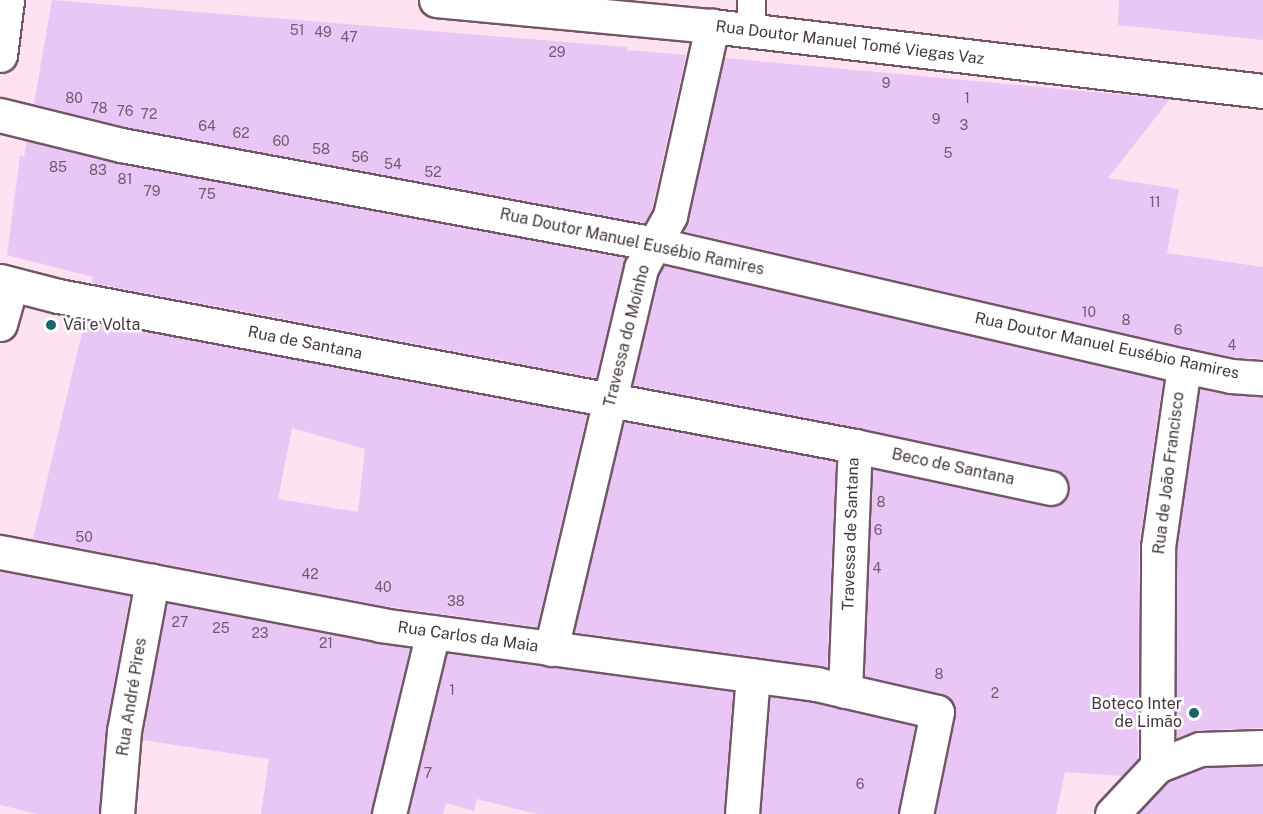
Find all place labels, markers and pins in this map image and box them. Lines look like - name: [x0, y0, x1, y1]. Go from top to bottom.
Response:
- place label: Vai e Volta: [63, 315, 141, 335]
- marker: Vai e Volta: [44, 318, 58, 332]
- place label: Boteco Inter de Limão: [1091, 694, 1182, 732]
- marker: Boteco Inter de Limão: [1187, 706, 1201, 720]

